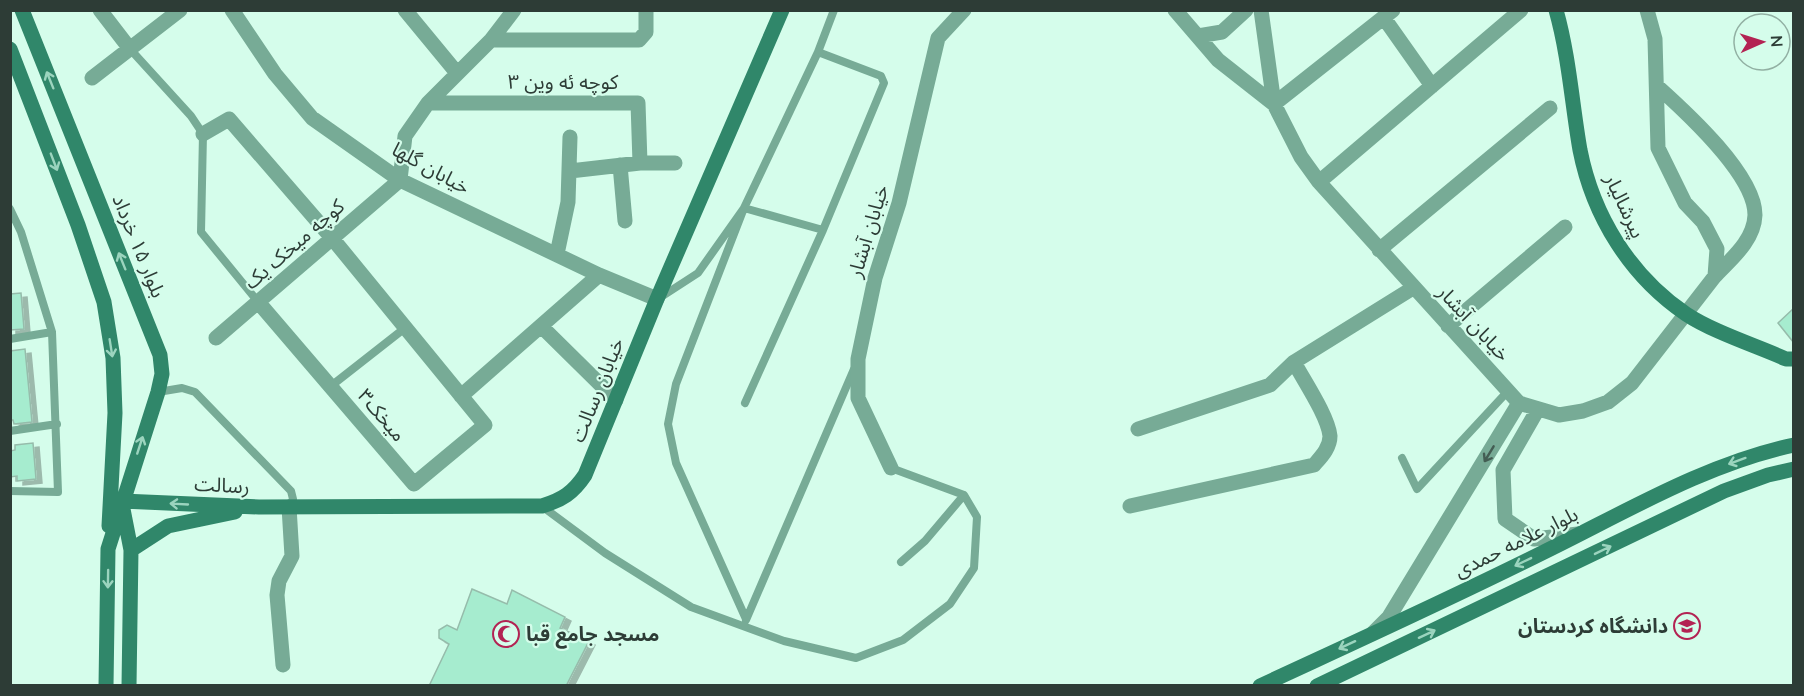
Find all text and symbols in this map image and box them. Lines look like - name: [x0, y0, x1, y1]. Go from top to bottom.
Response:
- north arrow: [1732, 12, 1792, 72]
- text: N: [1765, 35, 1787, 48]
- street label: کوچه ئه وین ۳: [508, 69, 619, 96]
- one-way arrow: [44, 71, 55, 90]
- street label: خیابان گلها: [387, 136, 475, 201]
- one-way arrow: [49, 153, 60, 171]
- street label: پیرشالیار: [1598, 169, 1651, 243]
- street label: خیابان آبشار: [841, 182, 895, 282]
- street label: بلوار ۱۵ خرداد: [106, 191, 171, 302]
- street label: کوچه میخک یک: [238, 193, 351, 296]
- one-way arrow: [116, 252, 127, 271]
- street label: خیابان آبشار: [1431, 279, 1516, 367]
- street label: خیابان رسالت: [564, 334, 631, 446]
- one-way arrow: [106, 338, 117, 358]
- street label: میخک۳: [351, 383, 412, 448]
- one-way arrow: [136, 436, 147, 455]
- one-way arrow: [1483, 445, 1495, 462]
- one-way arrow: [1729, 456, 1747, 467]
- street label: رسالت: [194, 471, 250, 500]
- one-way arrow: [170, 498, 190, 509]
- street label: بلوار علامه حمدی: [1450, 501, 1583, 584]
- one-way arrow: [1594, 543, 1612, 555]
- one-way arrow: [1515, 557, 1533, 569]
- one-way arrow: [102, 568, 114, 588]
- school or university icon: دانشگاه کردستان: [1672, 611, 1702, 641]
- place label: دانشگاه کردستان: [1518, 613, 1668, 640]
- mosque icon: مسجد جامع قبا: [491, 619, 521, 649]
- place label: مسجد جامع قبا: [526, 621, 659, 649]
- one-way arrow: [1418, 628, 1436, 640]
- one-way arrow: [1338, 640, 1356, 652]

